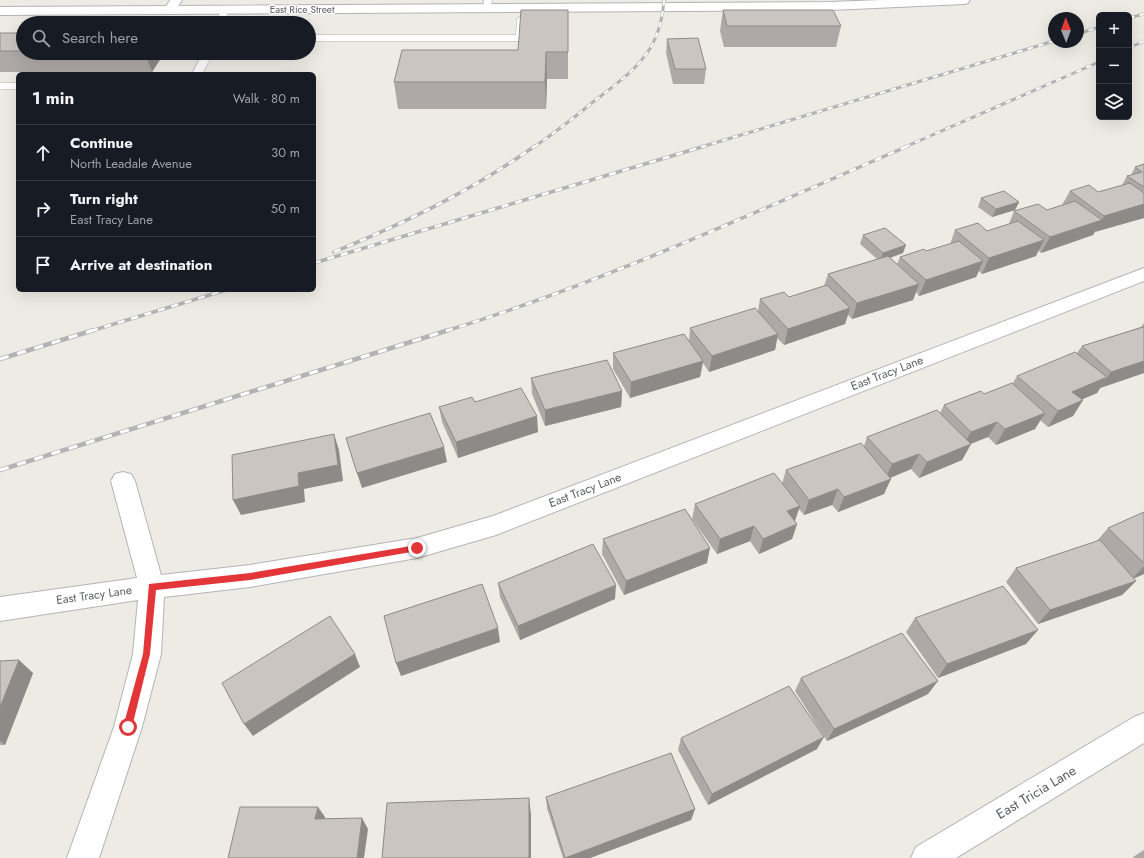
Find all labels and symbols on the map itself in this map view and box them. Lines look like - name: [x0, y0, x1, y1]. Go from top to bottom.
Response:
- street label: East Rice Street: [270, 2, 335, 17]
- north arrow: [1048, 12, 1084, 48]
- street label: East Tracy Lane: [848, 351, 926, 395]
- street label: East Tracy Lane: [546, 468, 624, 512]
- route end: [408, 539, 426, 557]
- street label: East Tracy Lane: [55, 581, 133, 609]
- route start: [119, 718, 137, 736]
- street label: East Tricia Lane: [992, 760, 1080, 824]

